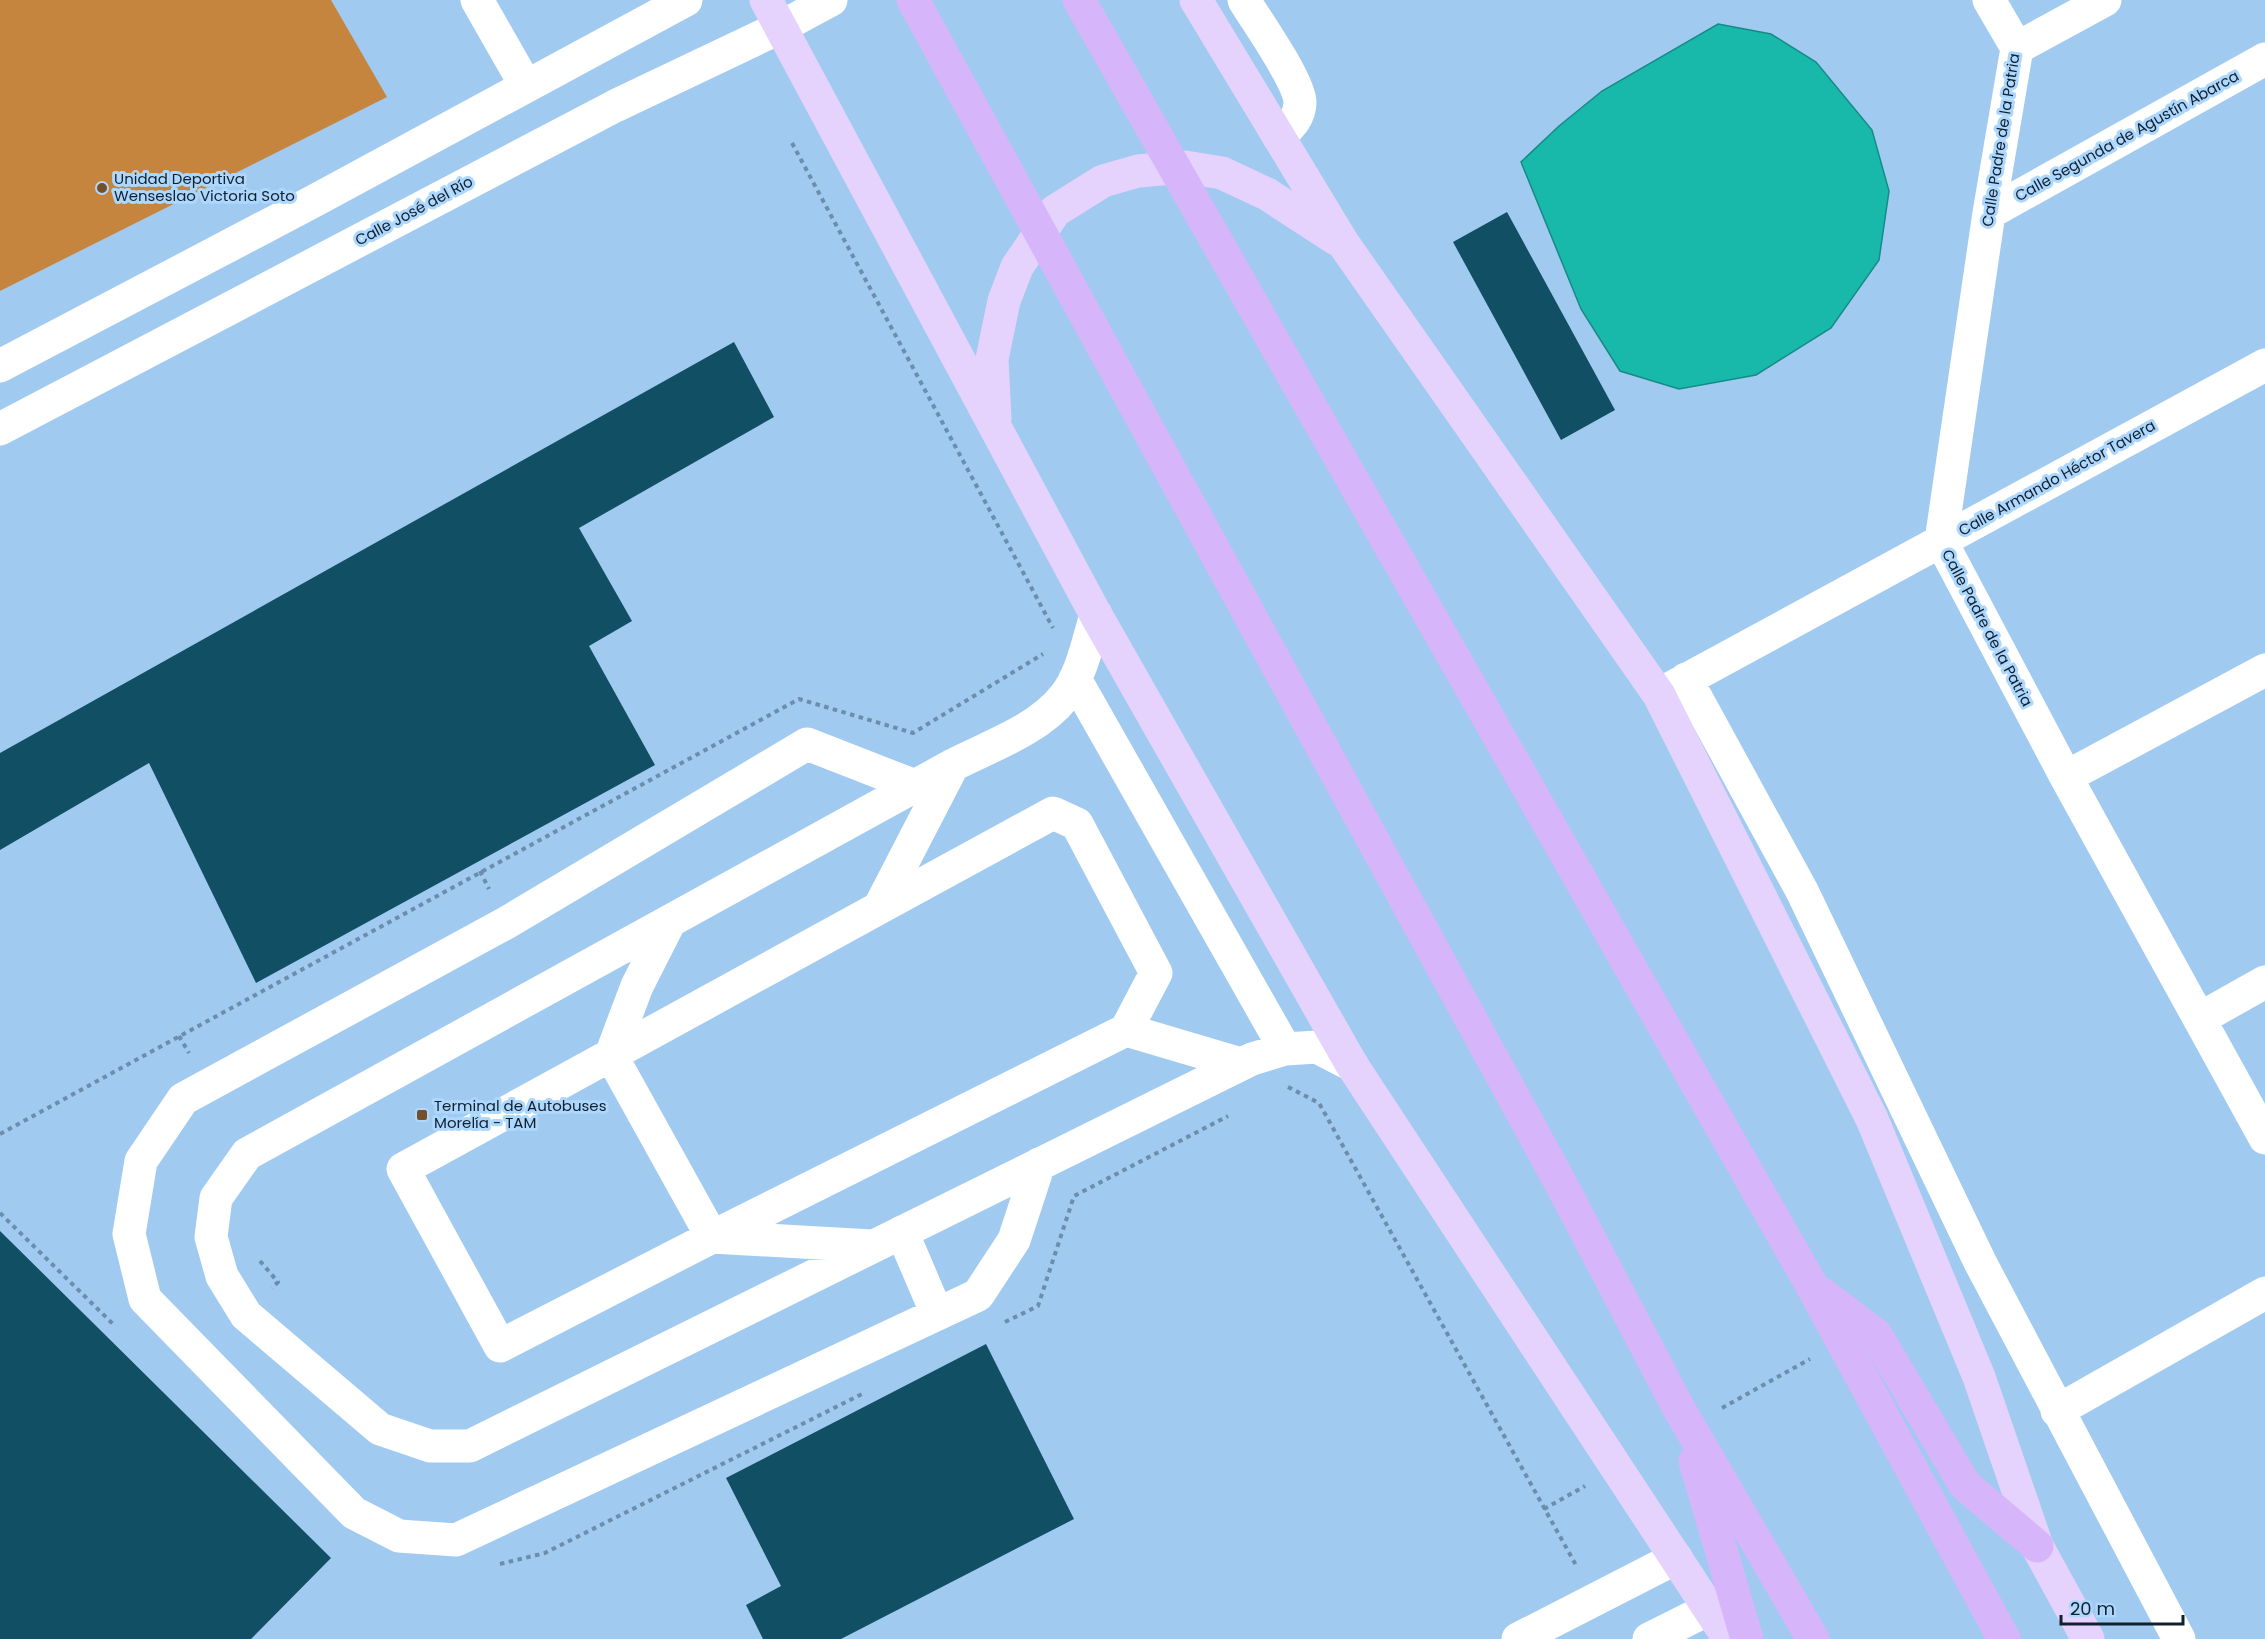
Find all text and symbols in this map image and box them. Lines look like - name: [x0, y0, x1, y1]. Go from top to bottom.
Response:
- street label: Calle Padre de la Patria: [1976, 52, 2025, 228]
- street label: Calle Segunda de Agustín Abarca: [2011, 65, 2243, 206]
- place label: Unidad Deportiva Wenseslao Victoria Soto: [114, 168, 295, 206]
- street label: Calle José del Río: [351, 171, 476, 250]
- marker: Unidad Deportiva Wenseslao Victoria Soto: [95, 181, 109, 195]
- street label: Calle Armando Héctor Tavera: [1954, 415, 2159, 541]
- street label: Calle Padre de la Patria: [1937, 545, 2038, 710]
- place label: Terminal de Autobuses Morelía - TAM: [434, 1095, 607, 1133]
- marker: Terminal de Autobuses Morelía - TAM: [415, 1108, 429, 1122]
- scale bar: [2061, 1588, 2182, 1626]
- text: 20 m: [2070, 1596, 2115, 1621]

